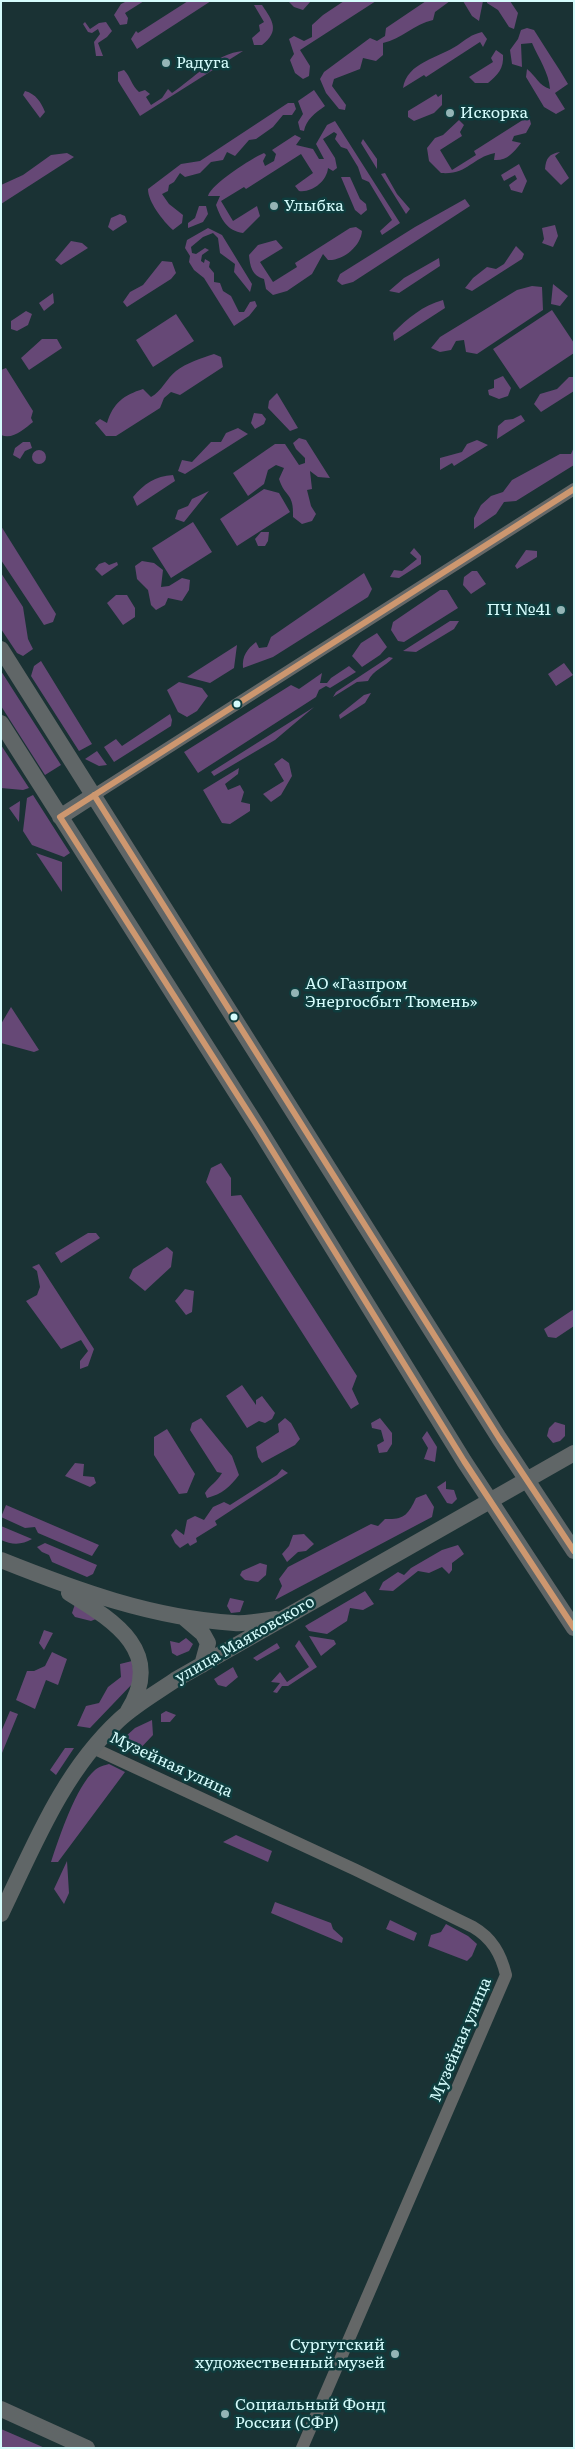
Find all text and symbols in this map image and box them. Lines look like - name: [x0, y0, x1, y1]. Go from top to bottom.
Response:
- place label: Радуга: [176, 53, 229, 73]
- marker: Радуга: [160, 57, 172, 69]
- place label: Искорка: [460, 103, 528, 123]
- marker: Искорка: [444, 107, 456, 119]
- place label: Улыбка: [284, 196, 344, 216]
- marker: Улыбка: [268, 200, 280, 212]
- place label: ПЧ №41: [487, 600, 551, 620]
- marker: ПЧ №41: [555, 604, 567, 616]
- unlabelled marker: [232, 699, 242, 709]
- place label: АО «Газпром Энергосбыт Тюмень»: [305, 974, 478, 1012]
- marker: АО «Газпром Энергосбыт Тюмень»: [289, 987, 301, 999]
- unlabelled marker: [229, 1012, 239, 1022]
- street label: улица Маяковского: [172, 1592, 318, 1688]
- street label: Музейная улица: [106, 1728, 236, 1802]
- street label: Музейная улица: [426, 1975, 496, 2105]
- place label: Сургутский художественный музей: [195, 2335, 385, 2373]
- marker: Сургутский художественный музей: [389, 2348, 401, 2360]
- place label: Социальный Фонд России (СФР): [235, 2395, 386, 2433]
- marker: Социальный Фонд России (СФР): [219, 2408, 231, 2420]

